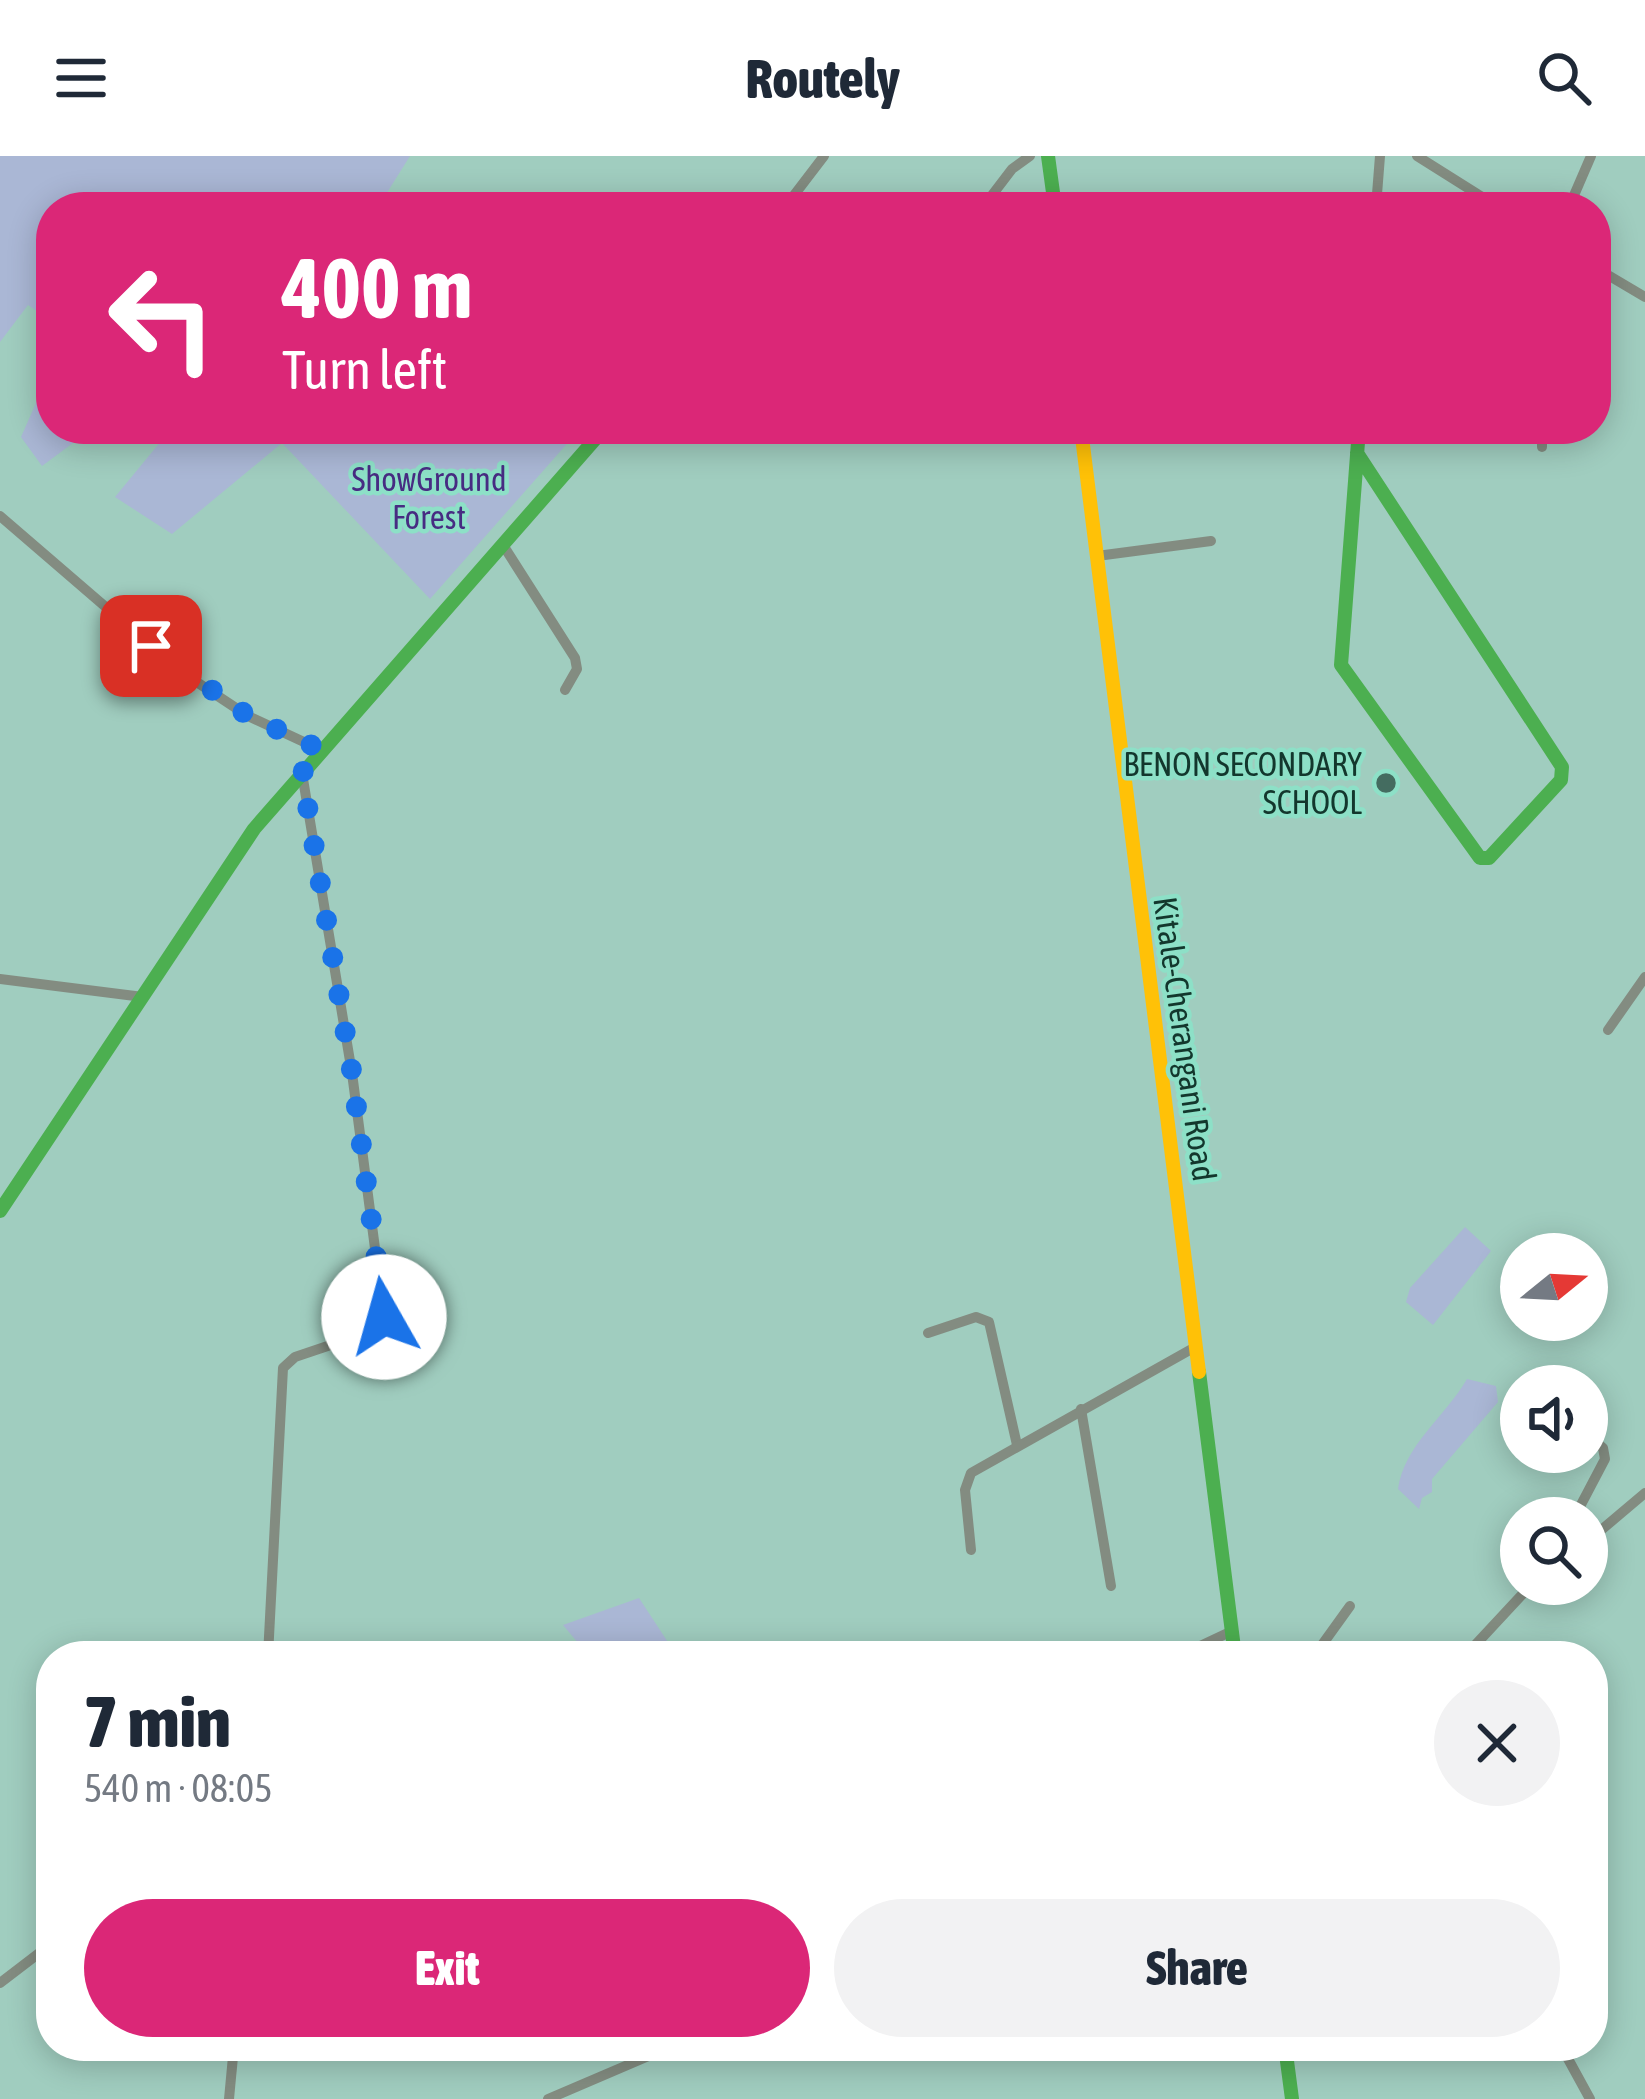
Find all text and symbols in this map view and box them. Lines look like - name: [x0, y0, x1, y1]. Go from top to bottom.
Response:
- icon: menu: [48, 45, 114, 111]
- icon: search: [1531, 45, 1597, 111]
- text: Routely: [745, 48, 900, 109]
- icon: left: [84, 240, 240, 396]
- text: 400 m: [282, 240, 472, 336]
- text: Turn left: [282, 339, 447, 400]
- park label: ShowGround Forest: [351, 460, 507, 536]
- pin: [100, 595, 202, 697]
- icon: arrive: [118, 613, 184, 679]
- place label: BENON SECONDARY SCHOOL: [1123, 745, 1362, 821]
- marker: BENON SECONDARY SCHOOL: [1373, 770, 1399, 796]
- street label: Kitale-Cherangani Road: [1146, 894, 1224, 1184]
- north arrow: [1500, 1233, 1608, 1341]
- map controls: [1500, 1233, 1608, 1605]
- position arrow: [321, 1254, 447, 1380]
- button: sound: [1500, 1365, 1608, 1473]
- button: search: [1500, 1497, 1608, 1605]
- text: 7 min: [84, 1680, 231, 1762]
- button: close: [1434, 1680, 1560, 1806]
- text: 540 m · 08:05: [84, 1766, 273, 1810]
- button: Exit: [84, 1899, 810, 2037]
- button: Share: [834, 1899, 1560, 2037]

